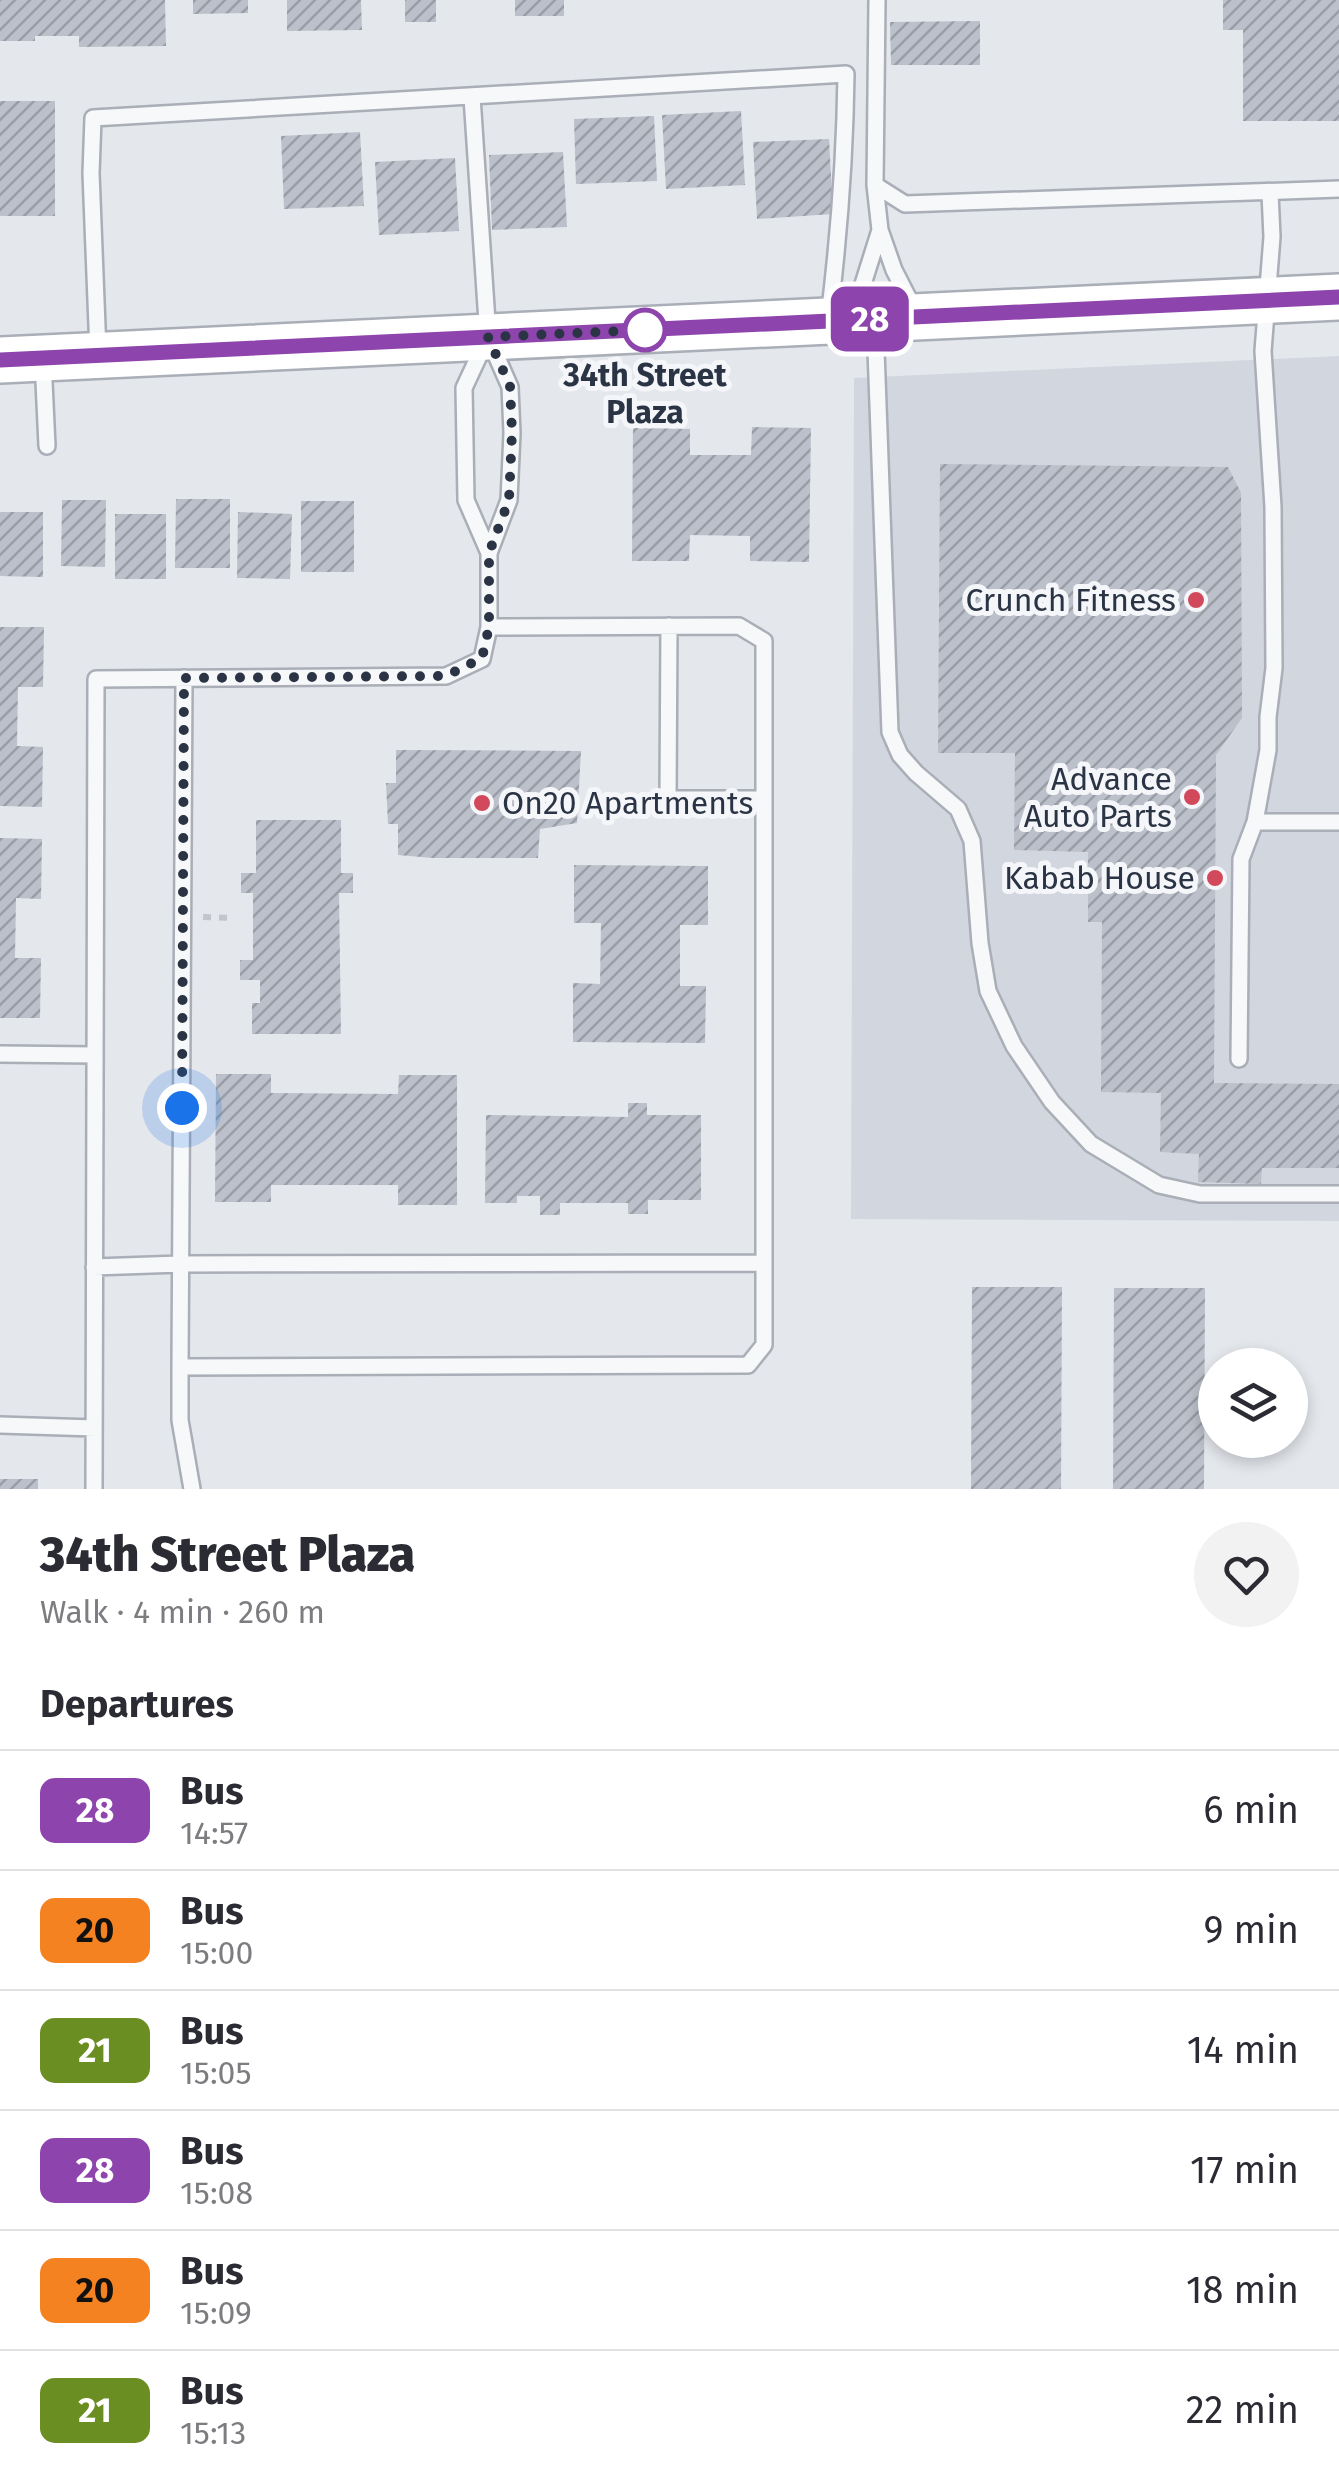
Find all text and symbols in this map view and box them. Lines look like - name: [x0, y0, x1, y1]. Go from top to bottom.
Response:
- line badge: 28: [825, 286, 915, 352]
- text: 28: [851, 298, 889, 340]
- marker: 34th Street Plaza: [624, 309, 666, 351]
- place label: 34th Street Plaza: [562, 356, 727, 431]
- place label: Crunch Fitness: [965, 581, 1176, 619]
- marker: Crunch Fitness: [1185, 589, 1207, 611]
- place label: Advance Auto Parts: [1024, 760, 1172, 835]
- place label: On20 Apartments: [502, 784, 754, 822]
- marker: Advance Auto Parts: [1181, 786, 1203, 808]
- marker: On20 Apartments: [471, 792, 493, 814]
- place label: Kabab House: [1004, 859, 1195, 897]
- marker: Kabab House: [1204, 867, 1226, 889]
- your location: [157, 1083, 207, 1133]
- map controls: [1198, 1348, 1308, 1458]
- button: layers: [1198, 1348, 1308, 1458]
- button: heart: [1194, 1522, 1299, 1627]
- text: 34th Street Plaza: [40, 1526, 415, 1584]
- text: Walk · 4 min · 260 m: [40, 1593, 325, 1631]
- text: Departures: [40, 1681, 234, 1727]
- text: Bus: [180, 1768, 244, 1814]
- text: 6 min: [1203, 1787, 1299, 1833]
- text: 28: [76, 1789, 114, 1831]
- text: 14:57: [180, 1814, 248, 1852]
- text: Bus: [180, 1888, 244, 1934]
- text: 9 min: [1203, 1907, 1299, 1953]
- text: 20: [76, 1909, 114, 1951]
- text: 15:00: [180, 1934, 253, 1972]
- text: Bus: [180, 2008, 244, 2054]
- text: 14 min: [1187, 2027, 1299, 2073]
- text: 21: [78, 2029, 112, 2071]
- text: 15:05: [180, 2054, 251, 2092]
- text: Bus: [180, 2128, 244, 2174]
- text: 17 min: [1190, 2147, 1299, 2193]
- text: 28: [76, 2149, 114, 2191]
- text: 15:08: [180, 2174, 253, 2212]
- text: Bus: [180, 2248, 244, 2294]
- text: 18 min: [1186, 2267, 1299, 2313]
- text: 20: [76, 2269, 114, 2311]
- text: 15:09: [180, 2294, 252, 2332]
- text: Bus: [180, 2368, 244, 2414]
- text: 22 min: [1186, 2387, 1299, 2433]
- text: 21: [78, 2389, 112, 2431]
- text: 15:13: [180, 2414, 246, 2452]

